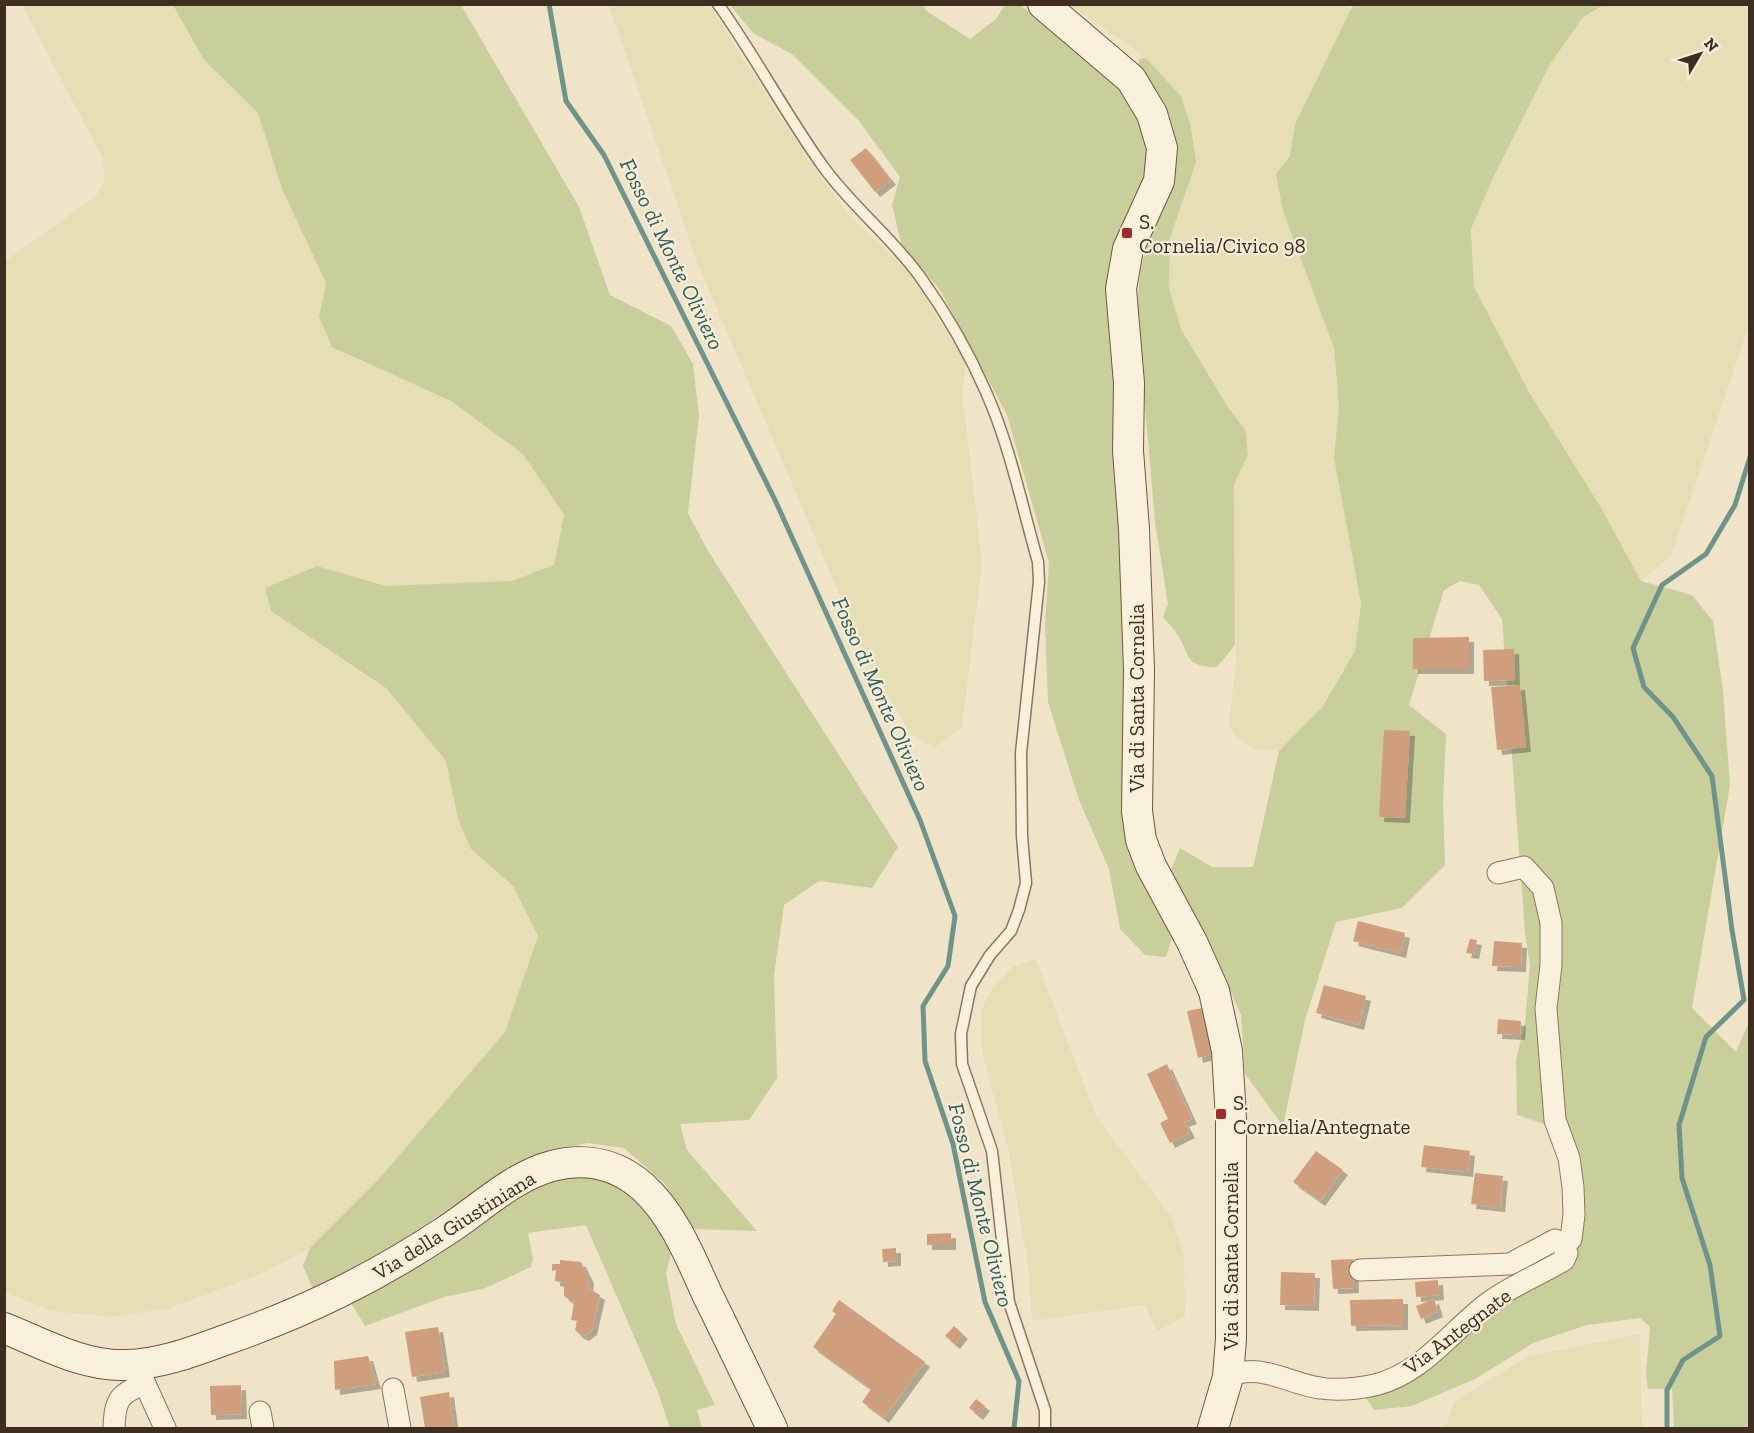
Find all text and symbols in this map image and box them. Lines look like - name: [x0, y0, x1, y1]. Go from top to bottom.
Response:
- north arrow: [1670, 24, 1730, 84]
- text: N: [1700, 34, 1722, 56]
- water label: Fosso di Monte Oliviero: [614, 154, 730, 354]
- place label: S. Cornelia/Civico 98: [1139, 209, 1306, 258]
- marker: S. Cornelia/Civico 98: [1120, 226, 1134, 240]
- water label: Fosso di Monte Oliviero: [826, 593, 936, 795]
- street label: Via di Santa Cornelia: [1124, 604, 1149, 793]
- place label: S. Cornelia/Antegnate: [1233, 1090, 1410, 1139]
- water label: Fosso di Monte Oliviero: [943, 1100, 1019, 1310]
- marker: S. Cornelia/Antegnate: [1214, 1107, 1228, 1121]
- street label: Via di Santa Cornelia: [1218, 1162, 1243, 1351]
- street label: Via della Giustiniana: [367, 1165, 540, 1286]
- street label: Via Antegnate: [1398, 1282, 1516, 1380]

